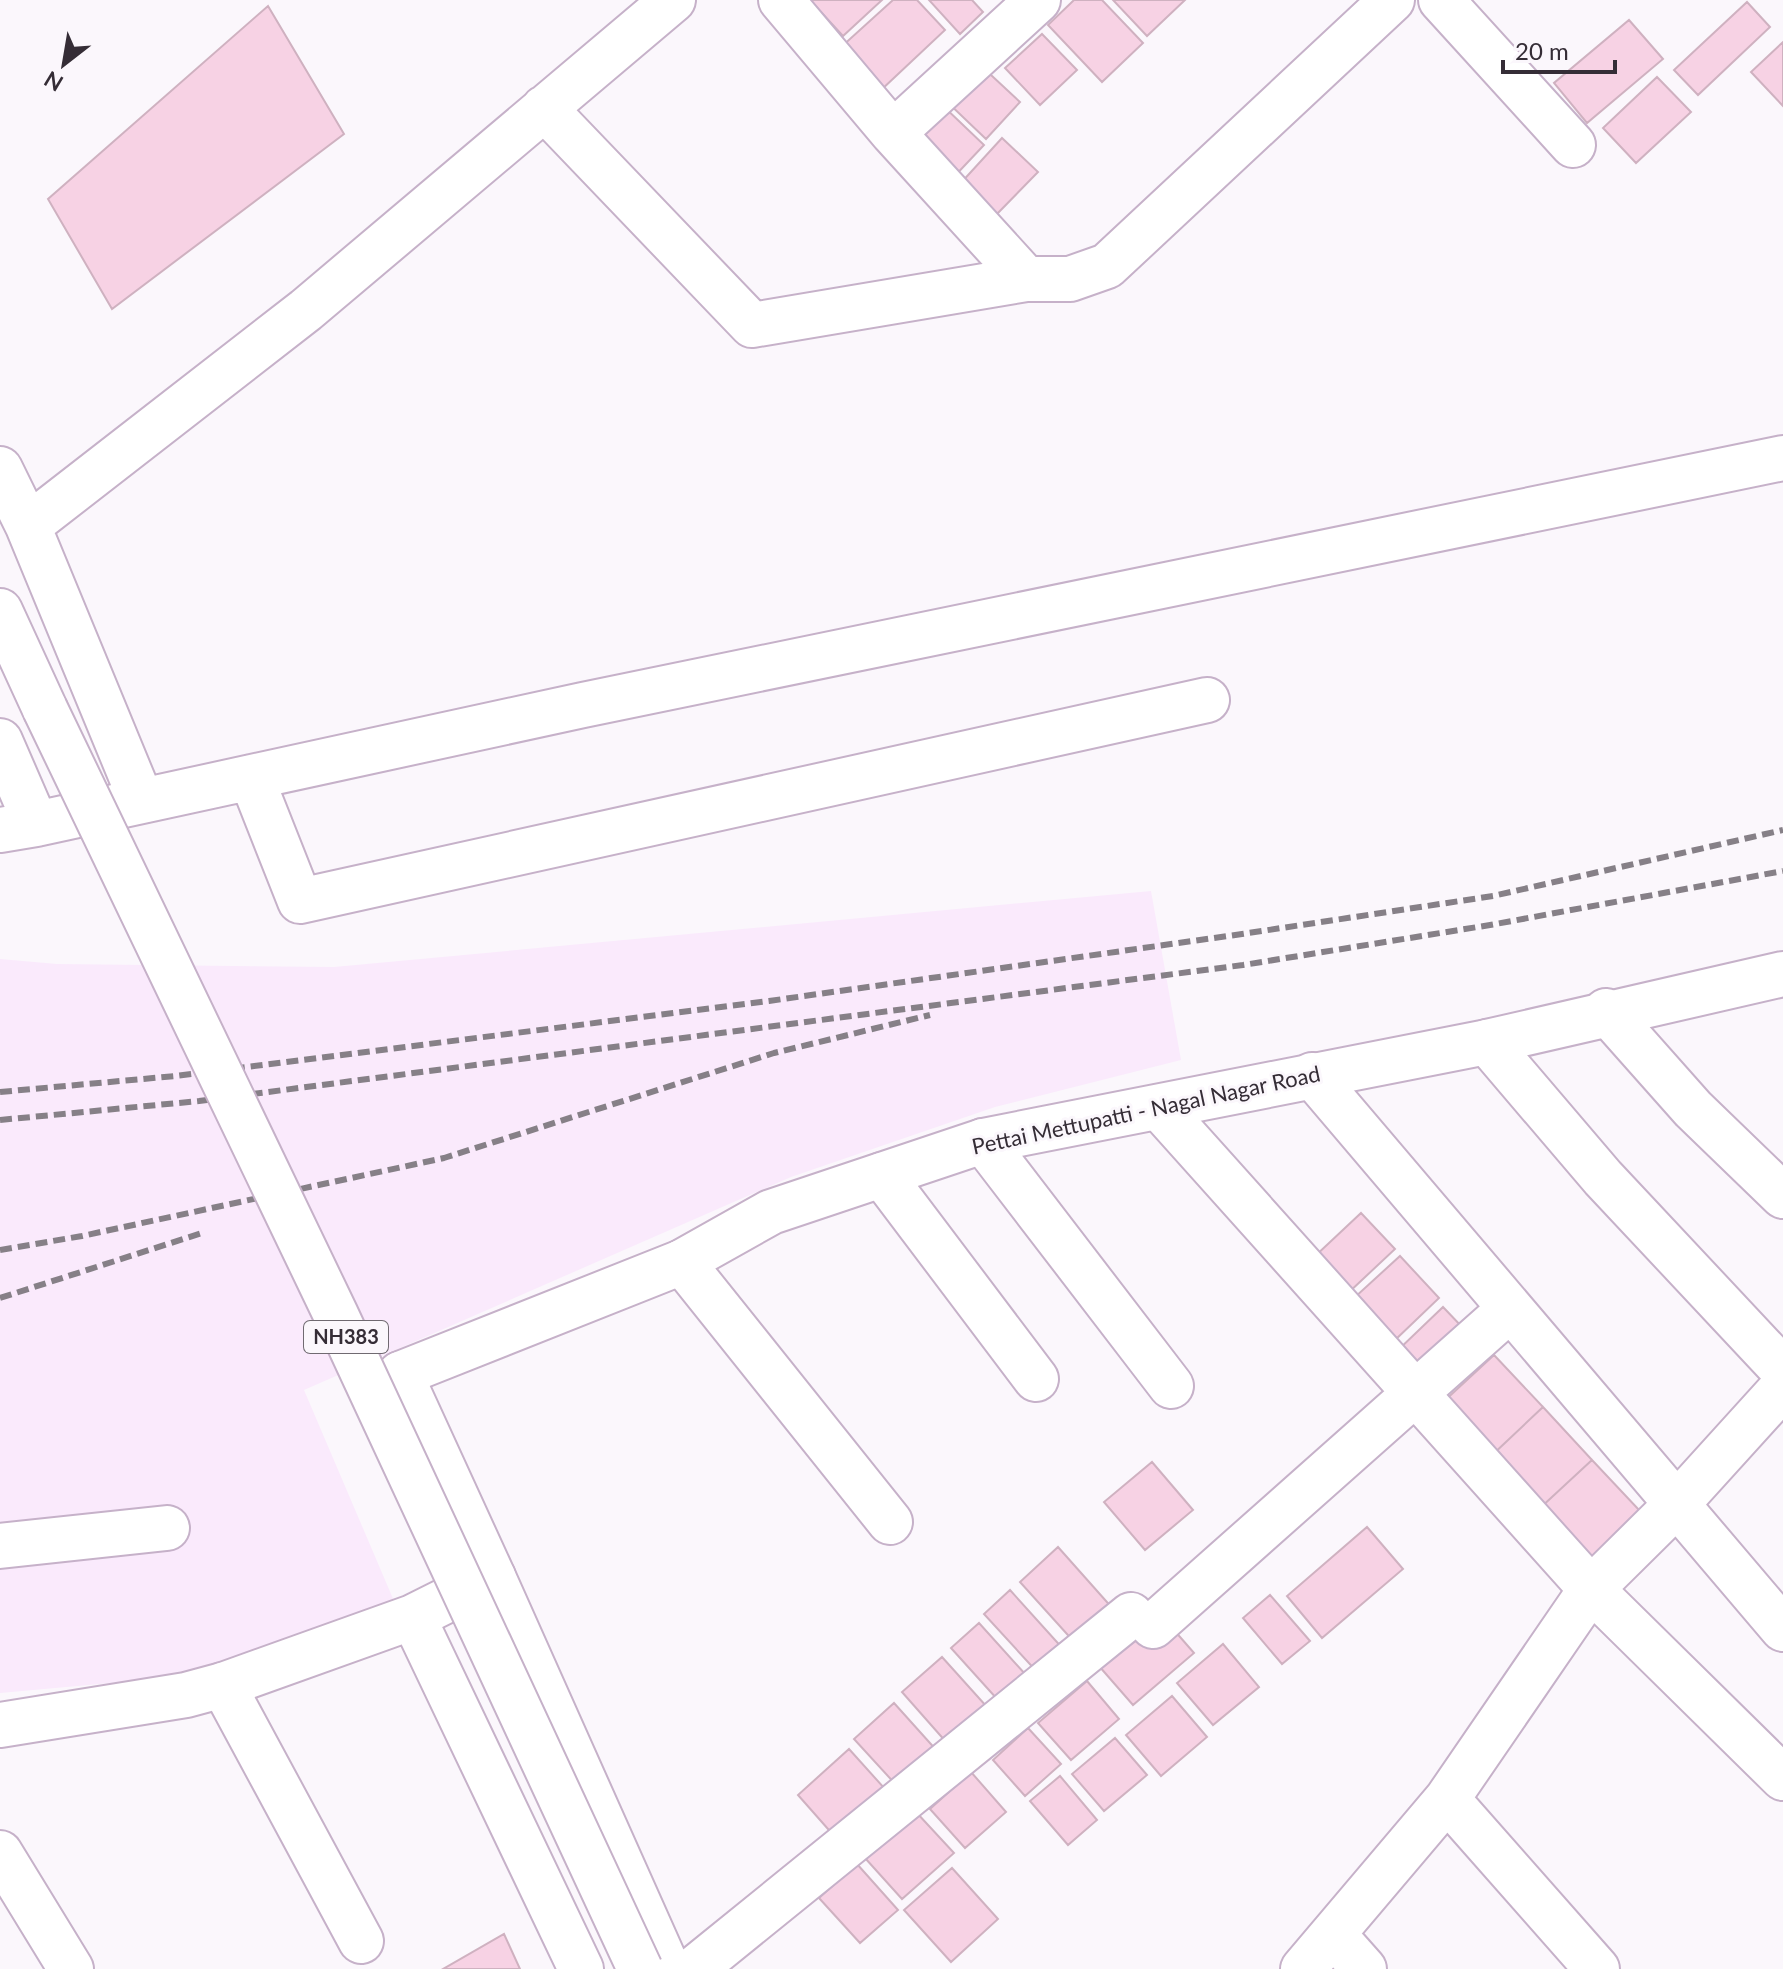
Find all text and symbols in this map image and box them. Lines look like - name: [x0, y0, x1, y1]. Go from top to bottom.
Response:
- north arrow: [24, 24, 104, 104]
- scale bar: [1503, 24, 1615, 74]
- text: 20 m: [1515, 36, 1569, 65]
- text: N: [39, 66, 68, 98]
- street label: Pettai Mettupatti - Nagal Nagar Road: [969, 1059, 1322, 1160]
- road number: NH383: [304, 1321, 388, 1353]

